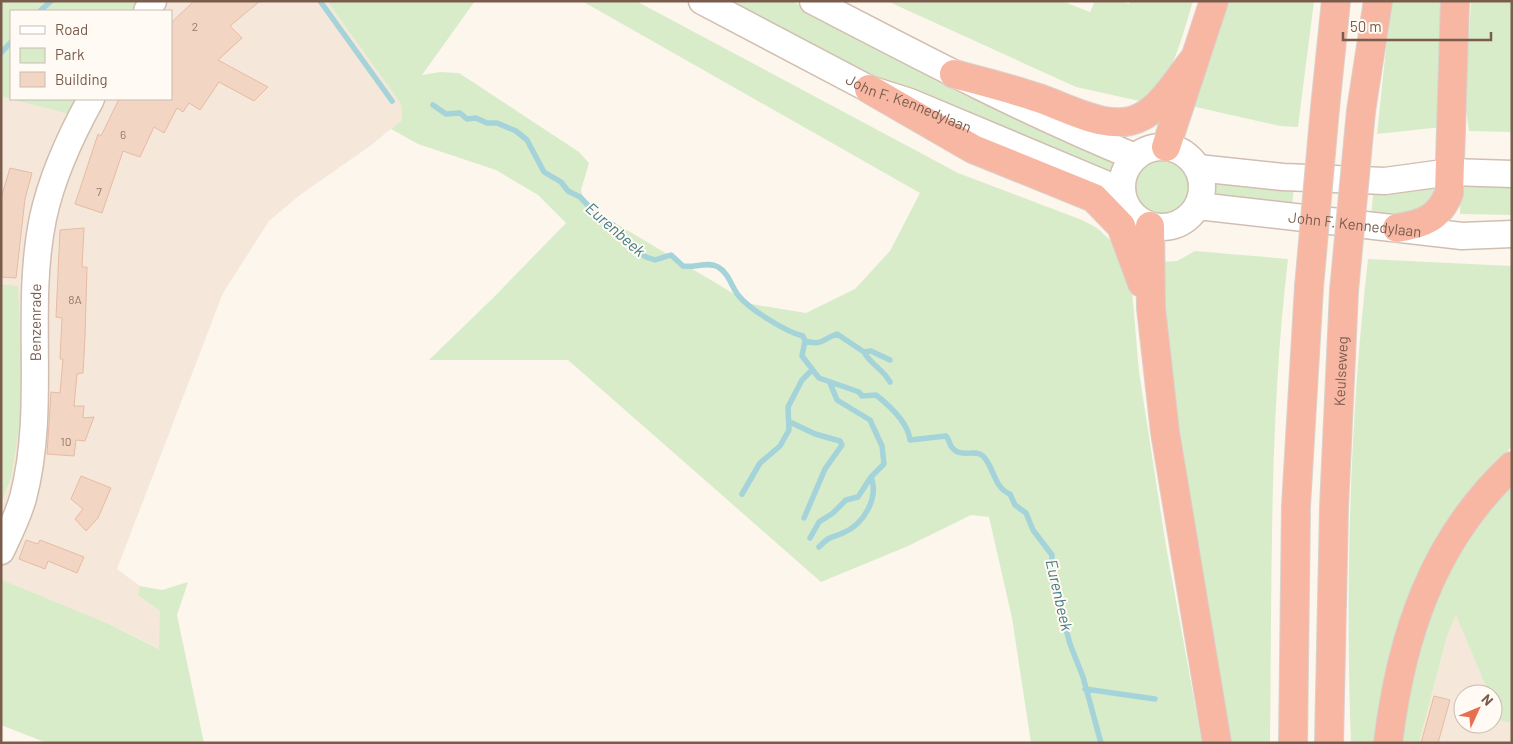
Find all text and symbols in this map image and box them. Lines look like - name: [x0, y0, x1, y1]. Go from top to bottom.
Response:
- legend: [10, 10, 172, 100]
- scale bar: [1343, 10, 1490, 42]
- text: 50 m: [1350, 17, 1382, 35]
- house number: 2: [192, 19, 198, 33]
- text: Road: [55, 20, 88, 38]
- text: Park: [55, 45, 85, 63]
- text: Building: [55, 70, 108, 88]
- street label: John F. Kennedylaan: [843, 70, 974, 136]
- house number: 6: [120, 127, 126, 141]
- house number: 7: [96, 184, 102, 198]
- water label: Eurenbeek: [582, 198, 650, 260]
- street label: John F. Kennedylaan: [1287, 207, 1422, 240]
- street label: Benzenrade: [26, 283, 44, 361]
- house number: 8A: [68, 292, 82, 306]
- street label: Keulseweg: [1330, 336, 1351, 407]
- house number: 10: [61, 434, 71, 448]
- water label: Eurenbeek: [1043, 558, 1077, 633]
- north arrow: [1453, 684, 1503, 734]
- text: N: [1478, 690, 1497, 709]

